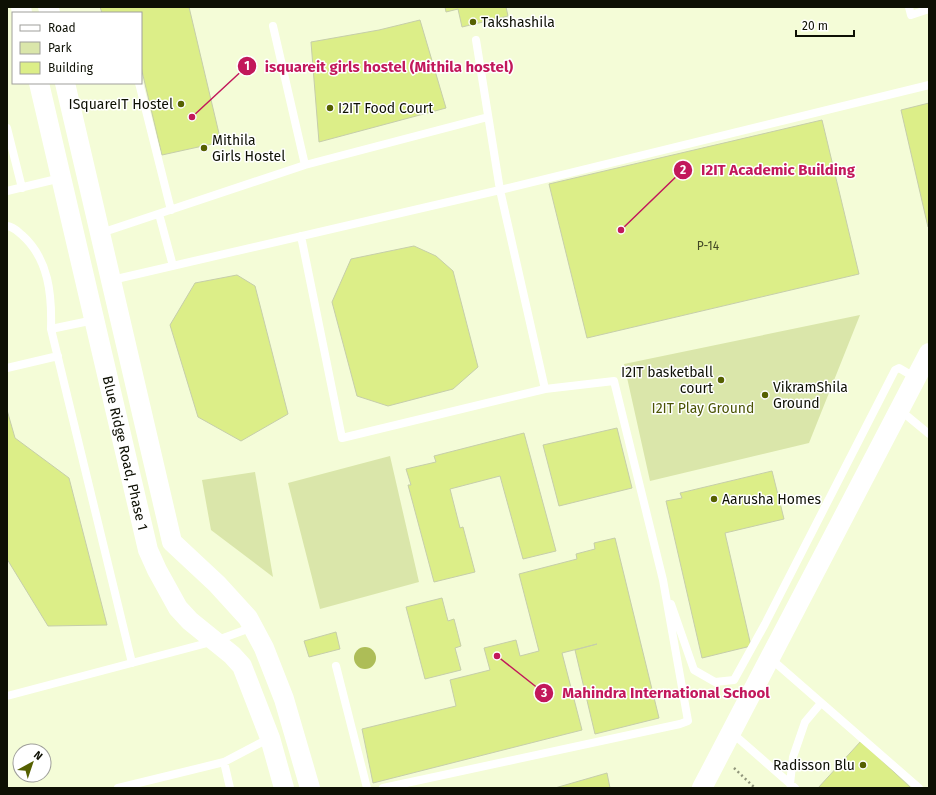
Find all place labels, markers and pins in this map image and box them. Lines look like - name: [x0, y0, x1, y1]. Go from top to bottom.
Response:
- place label: Takshashila: [481, 14, 555, 31]
- marker: Takshashila: [468, 17, 478, 27]
- callout: isquareit girls hostel (Mithila hostel): [237, 53, 521, 80]
- place label: ISquareIT Hostel: [69, 96, 173, 113]
- marker: ISquareIT Hostel: [176, 99, 186, 109]
- place label: I2IT Food Court: [338, 100, 434, 117]
- marker: I2IT Food Court: [325, 103, 335, 113]
- place label: Mithila Girls Hostel: [212, 132, 285, 165]
- marker: Mithila Girls Hostel: [199, 143, 209, 153]
- callout: I2IT Academic Building: [673, 156, 863, 183]
- place label: I2IT basketball court: [621, 364, 714, 397]
- marker: I2IT basketball court: [716, 375, 726, 385]
- place label: VikramShila Ground: [773, 379, 848, 412]
- marker: VikramShila Ground: [760, 390, 770, 400]
- place label: Aarusha Homes: [722, 491, 822, 508]
- marker: Aarusha Homes: [709, 494, 719, 504]
- callout: Mahindra International School: [534, 679, 778, 706]
- place label: Radisson Blu: [773, 757, 855, 774]
- marker: Radisson Blu: [858, 760, 868, 770]

